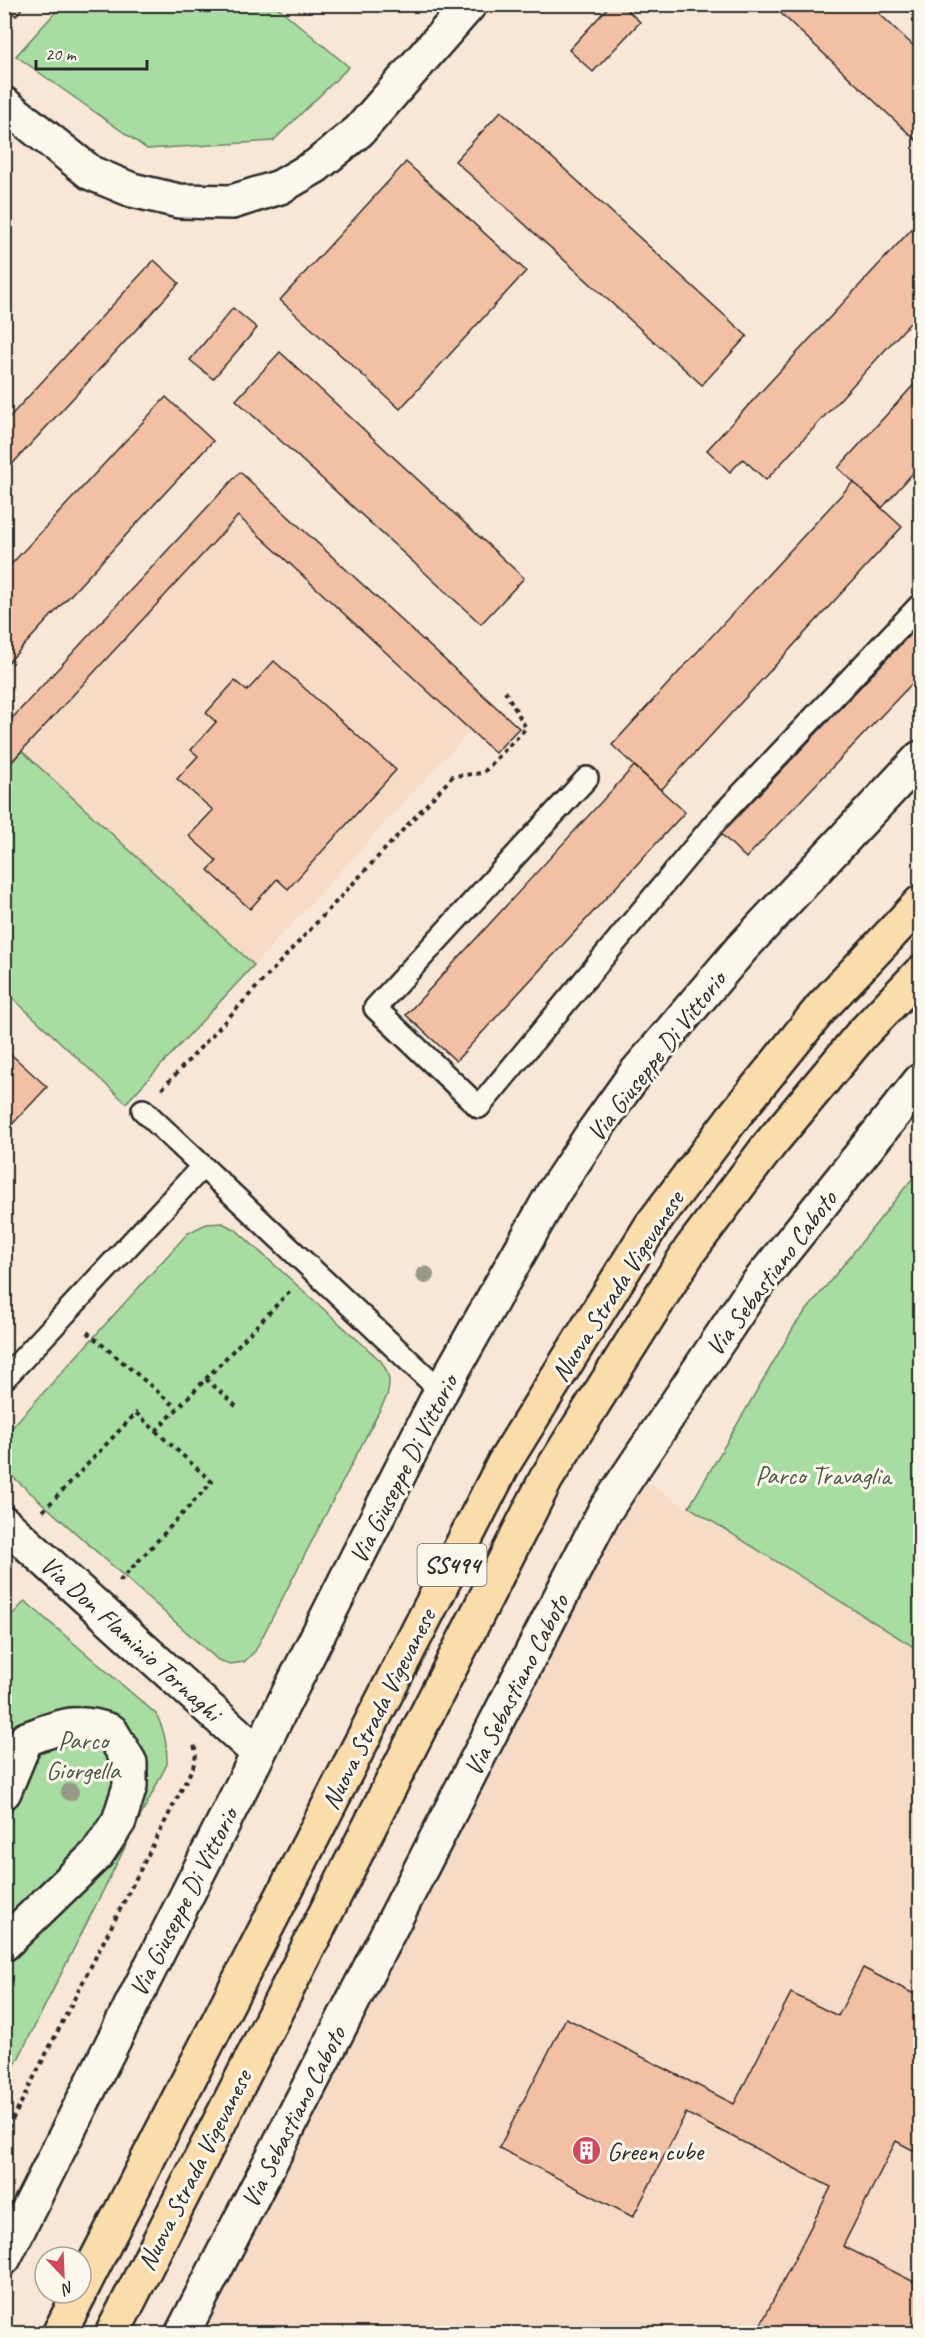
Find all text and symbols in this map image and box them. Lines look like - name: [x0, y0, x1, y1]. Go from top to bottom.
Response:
- scale bar: [36, 33, 147, 71]
- text: 20 m: [45, 43, 78, 65]
- street label: Via Giuseppe Di Vittorio: [580, 962, 735, 1148]
- street label: Via Sebastiano Caboto: [698, 1182, 846, 1363]
- street label: Nuova Strada Vigevanese: [544, 1183, 693, 1388]
- street label: Via Giuseppe Di Vittorio: [342, 1367, 467, 1569]
- park label: Parco Travaglia: [755, 1459, 893, 1492]
- road number: SS494: [418, 1544, 486, 1586]
- street label: Via Don Flaminio Tornaghi: [33, 1548, 230, 1731]
- street label: Via Sebastiano Caboto: [457, 1587, 577, 1781]
- street label: Nuova Strada Vigevanese: [314, 1601, 444, 1815]
- park label: Parco Giorgella: [46, 1724, 122, 1787]
- street label: Via Giuseppe Di Vittorio: [122, 1800, 247, 2002]
- street label: Via Sebastiano Caboto: [234, 2019, 354, 2213]
- street label: Nuova Strada Vigevanese: [130, 2062, 260, 2276]
- building icon: Green cube: [570, 2135, 602, 2167]
- place label: Green cube: [607, 2135, 706, 2168]
- north arrow: [33, 2245, 93, 2305]
- text: N: [57, 2277, 77, 2300]

